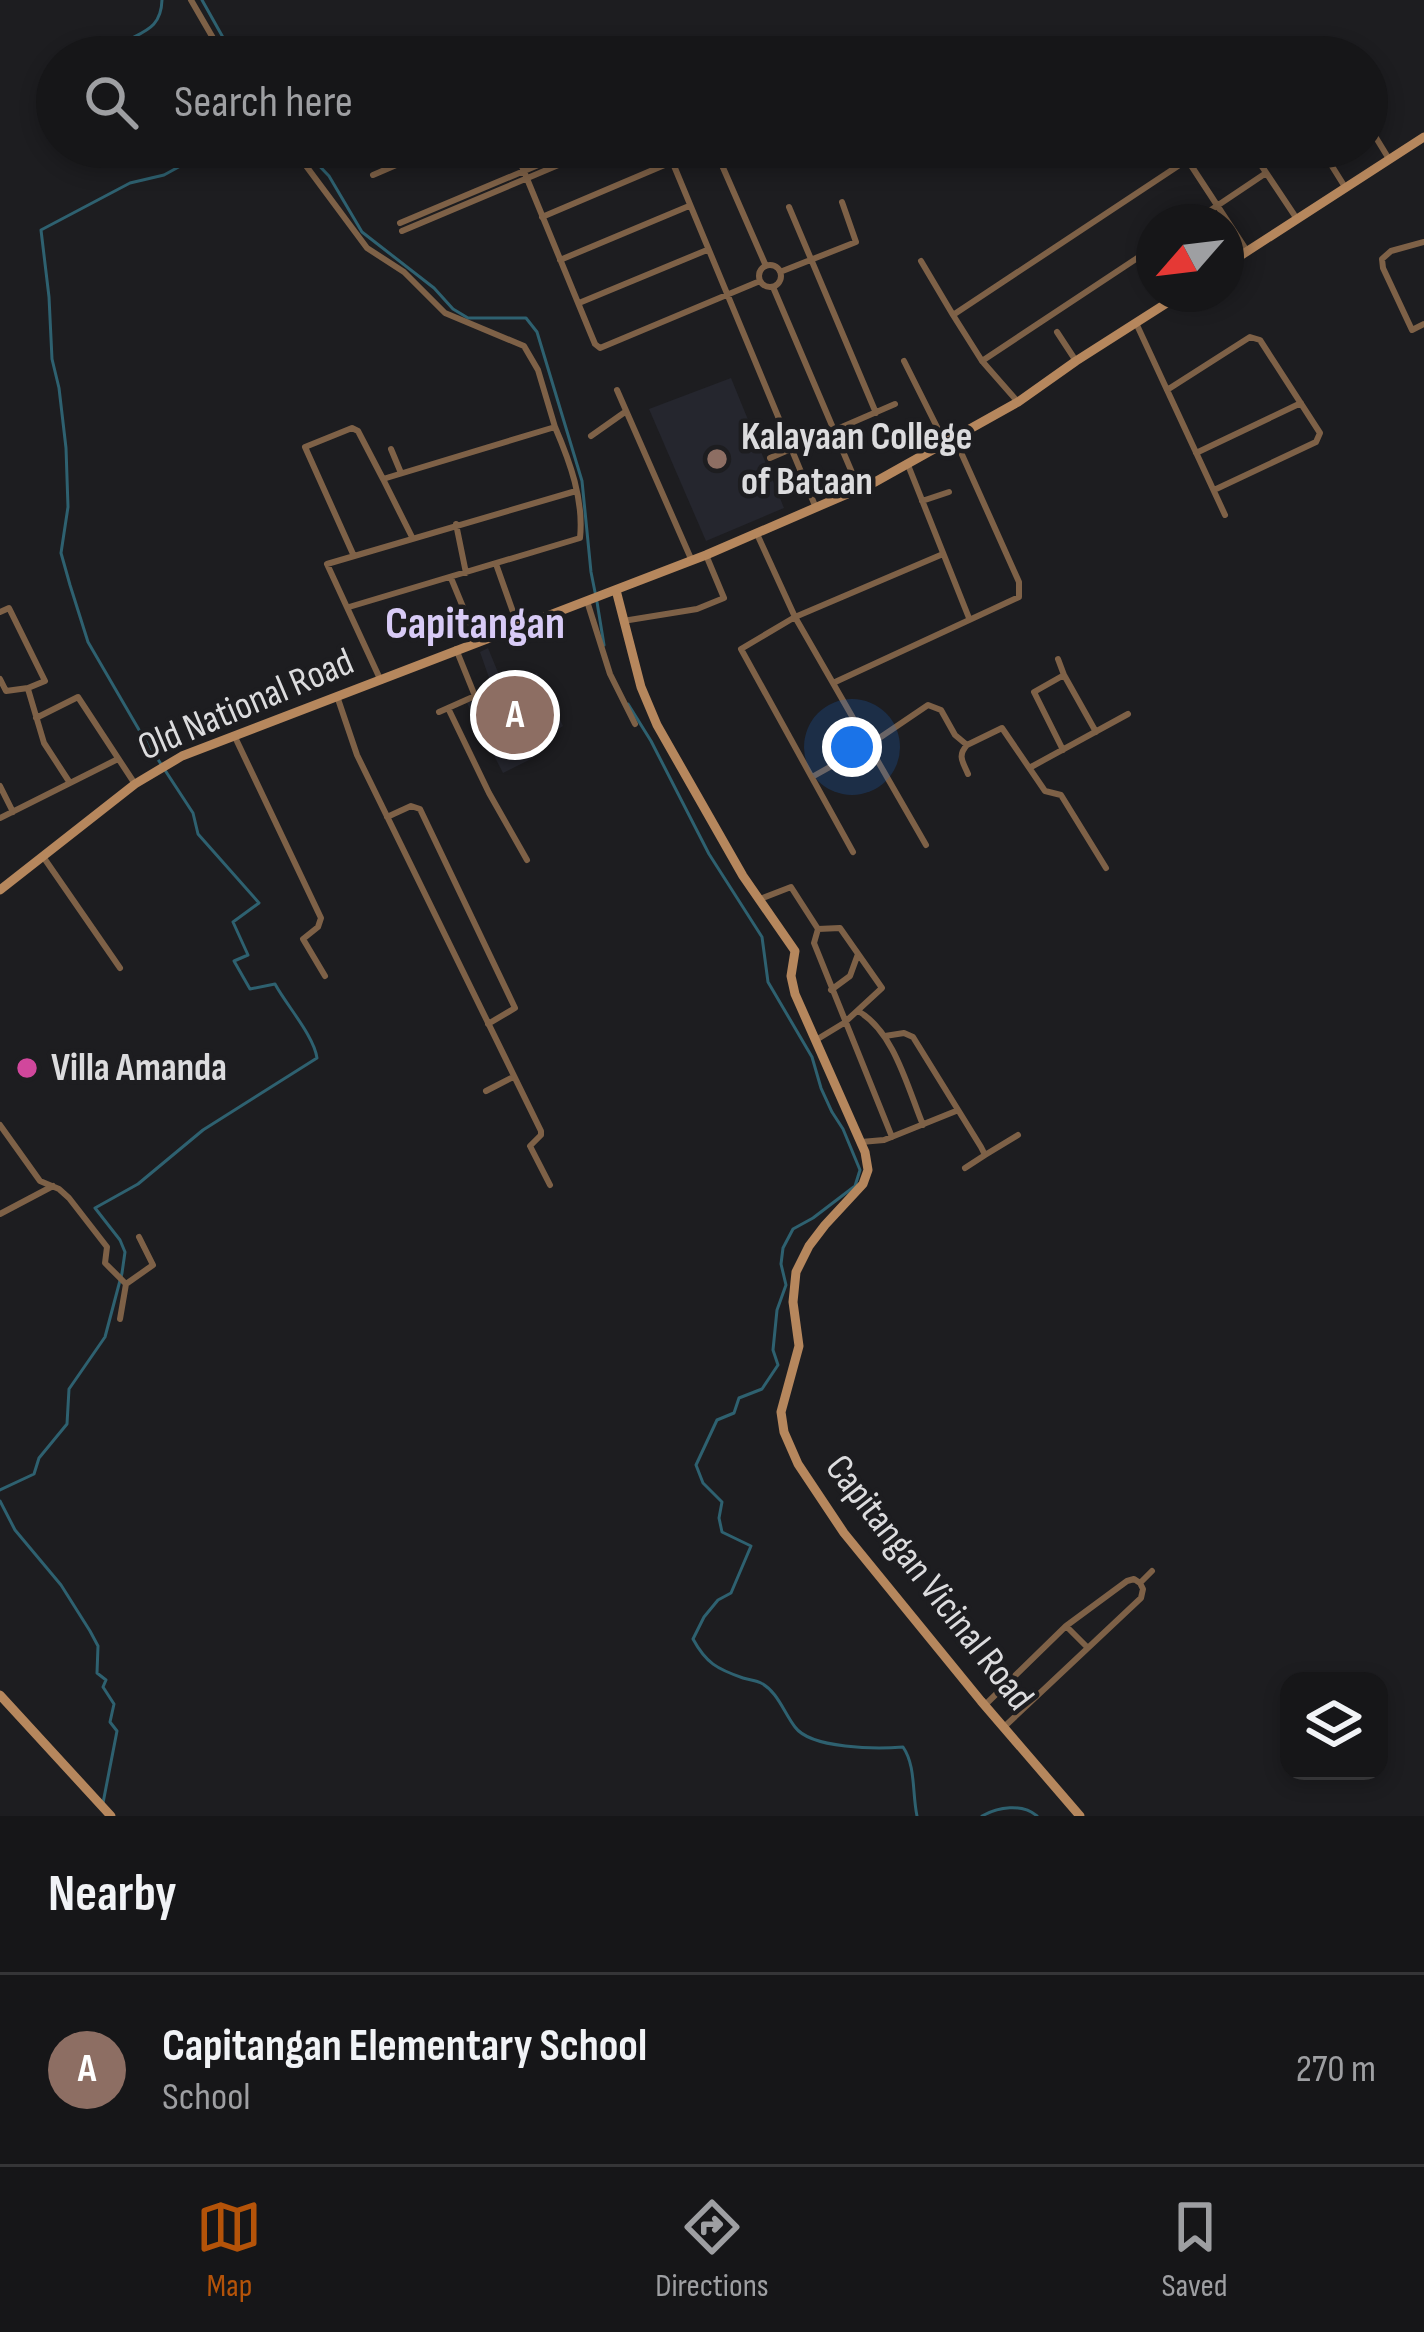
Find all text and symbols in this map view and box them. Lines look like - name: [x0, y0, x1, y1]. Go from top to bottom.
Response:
- search box: [36, 36, 1388, 168]
- icon: search: [78, 69, 144, 135]
- text: Search here: [174, 75, 353, 130]
- north arrow: [1136, 204, 1244, 312]
- place label: Kalayaan College of Bataan: [741, 414, 972, 506]
- marker: Kalayaan College of Bataan: [704, 446, 730, 472]
- district label: Capitangan: [385, 597, 565, 652]
- street label: Old National Road: [131, 639, 361, 771]
- pin: A: [476, 670, 554, 760]
- your location: [822, 717, 882, 777]
- place label: Villa Amanda: [51, 1045, 227, 1092]
- marker: Villa Amanda: [14, 1055, 40, 1081]
- street label: Capitangan Vicinal Road: [815, 1446, 1043, 1720]
- map controls: [1280, 1672, 1388, 1780]
- button: layers: [1280, 1672, 1388, 1780]
- text: Nearby: [48, 1864, 177, 1925]
- text: Capitangan Elementary School: [162, 2019, 647, 2074]
- text: A: [78, 2046, 96, 2093]
- text: 270 m: [1296, 2046, 1376, 2093]
- text: School: [162, 2074, 251, 2121]
- tab: Map: [196, 2194, 262, 2306]
- tab: Directions: [655, 2194, 769, 2306]
- tab: Saved: [1161, 2194, 1228, 2306]

